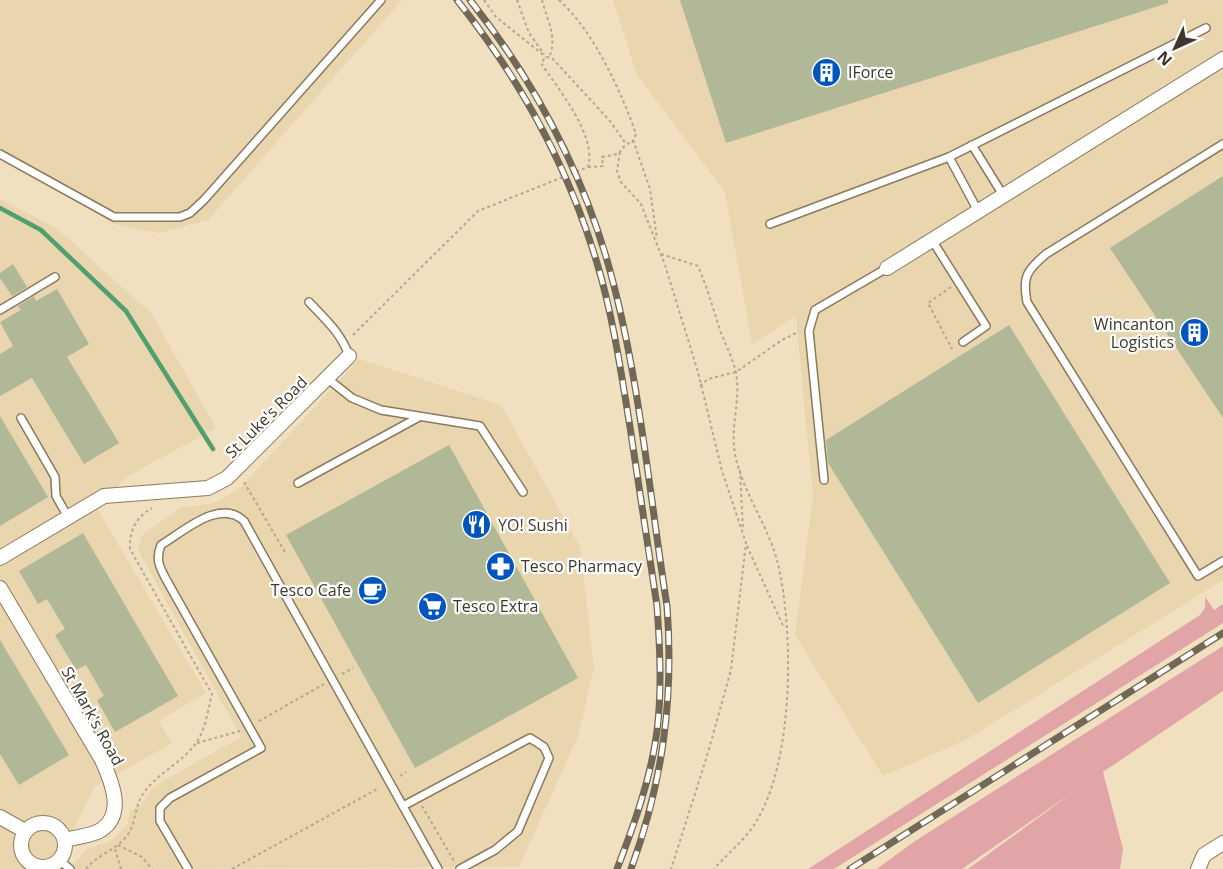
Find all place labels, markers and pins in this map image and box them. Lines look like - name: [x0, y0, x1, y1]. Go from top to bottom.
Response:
- building icon: IForce: [811, 56, 843, 88]
- place label: IForce: [848, 61, 894, 83]
- place label: Wincanton Logistics: [1094, 313, 1174, 353]
- building icon: Wincanton Logistics: [1179, 317, 1211, 349]
- restaurant icon: YO! Sushi: [461, 509, 493, 541]
- place label: YO! Sushi: [498, 514, 568, 536]
- pharmacy icon: Tesco Pharmacy: [484, 550, 516, 582]
- place label: Tesco Pharmacy: [521, 555, 643, 577]
- cafe icon: Tesco Cafe: [356, 574, 388, 606]
- place label: Tesco Cafe: [271, 579, 351, 601]
- supermarket icon: Tesco Extra: [416, 590, 448, 622]
- place label: Tesco Extra: [453, 595, 538, 617]

